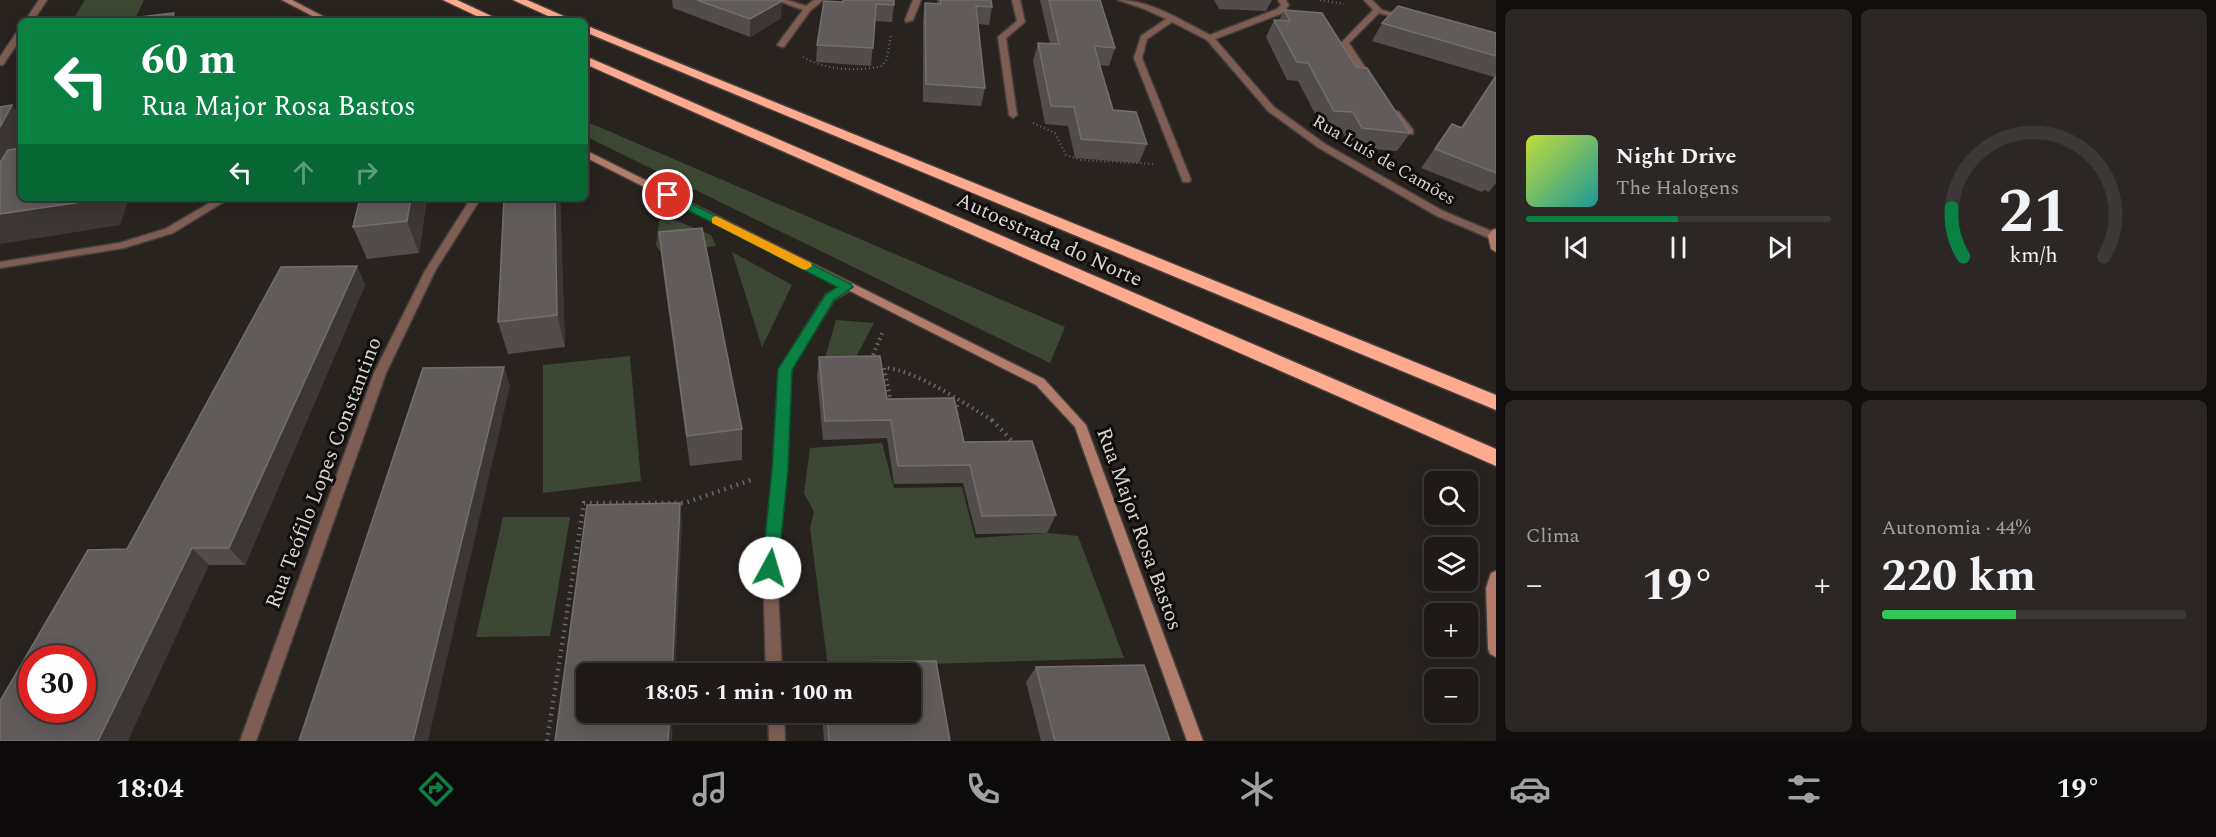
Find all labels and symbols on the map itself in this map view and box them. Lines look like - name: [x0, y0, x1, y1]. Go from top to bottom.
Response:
- street label: Rua Luís de Camões: [1307, 108, 1461, 212]
- pin: [642, 169, 693, 220]
- street label: Autoestrada do Norte: [951, 184, 1147, 296]
- street label: Rua Teófilo Lopes Constantino: [257, 333, 391, 613]
- street label: Rua Major Rosa Bastos: [1087, 423, 1191, 635]
- position arrow: [738, 536, 802, 600]
- speed limit sign: 30: [18, 645, 96, 723]

